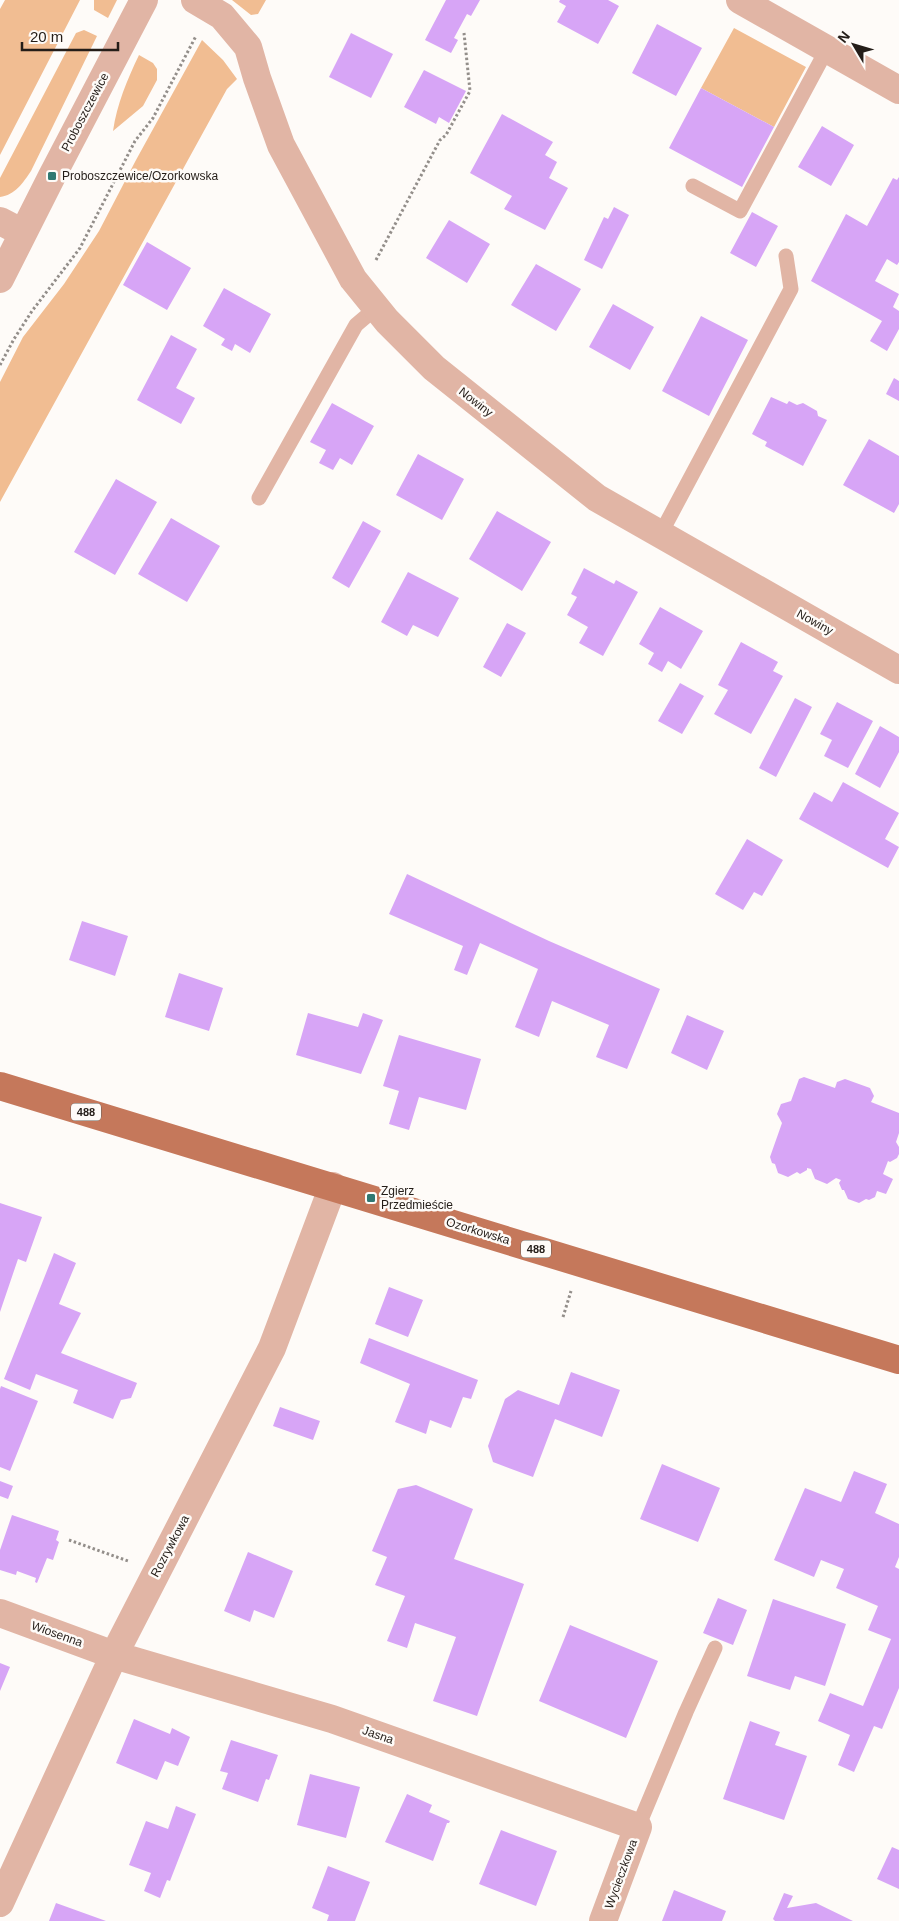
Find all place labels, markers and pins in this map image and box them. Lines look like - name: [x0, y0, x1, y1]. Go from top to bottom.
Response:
- place label: Proboszczewice/Ozorkowska: [62, 169, 218, 183]
- marker: Proboszczewice/Ozorkowska: [46, 170, 58, 182]
- place label: Zgierz Przedmieście: [381, 1184, 453, 1212]
- marker: Zgierz Przedmieście: [365, 1192, 377, 1204]

